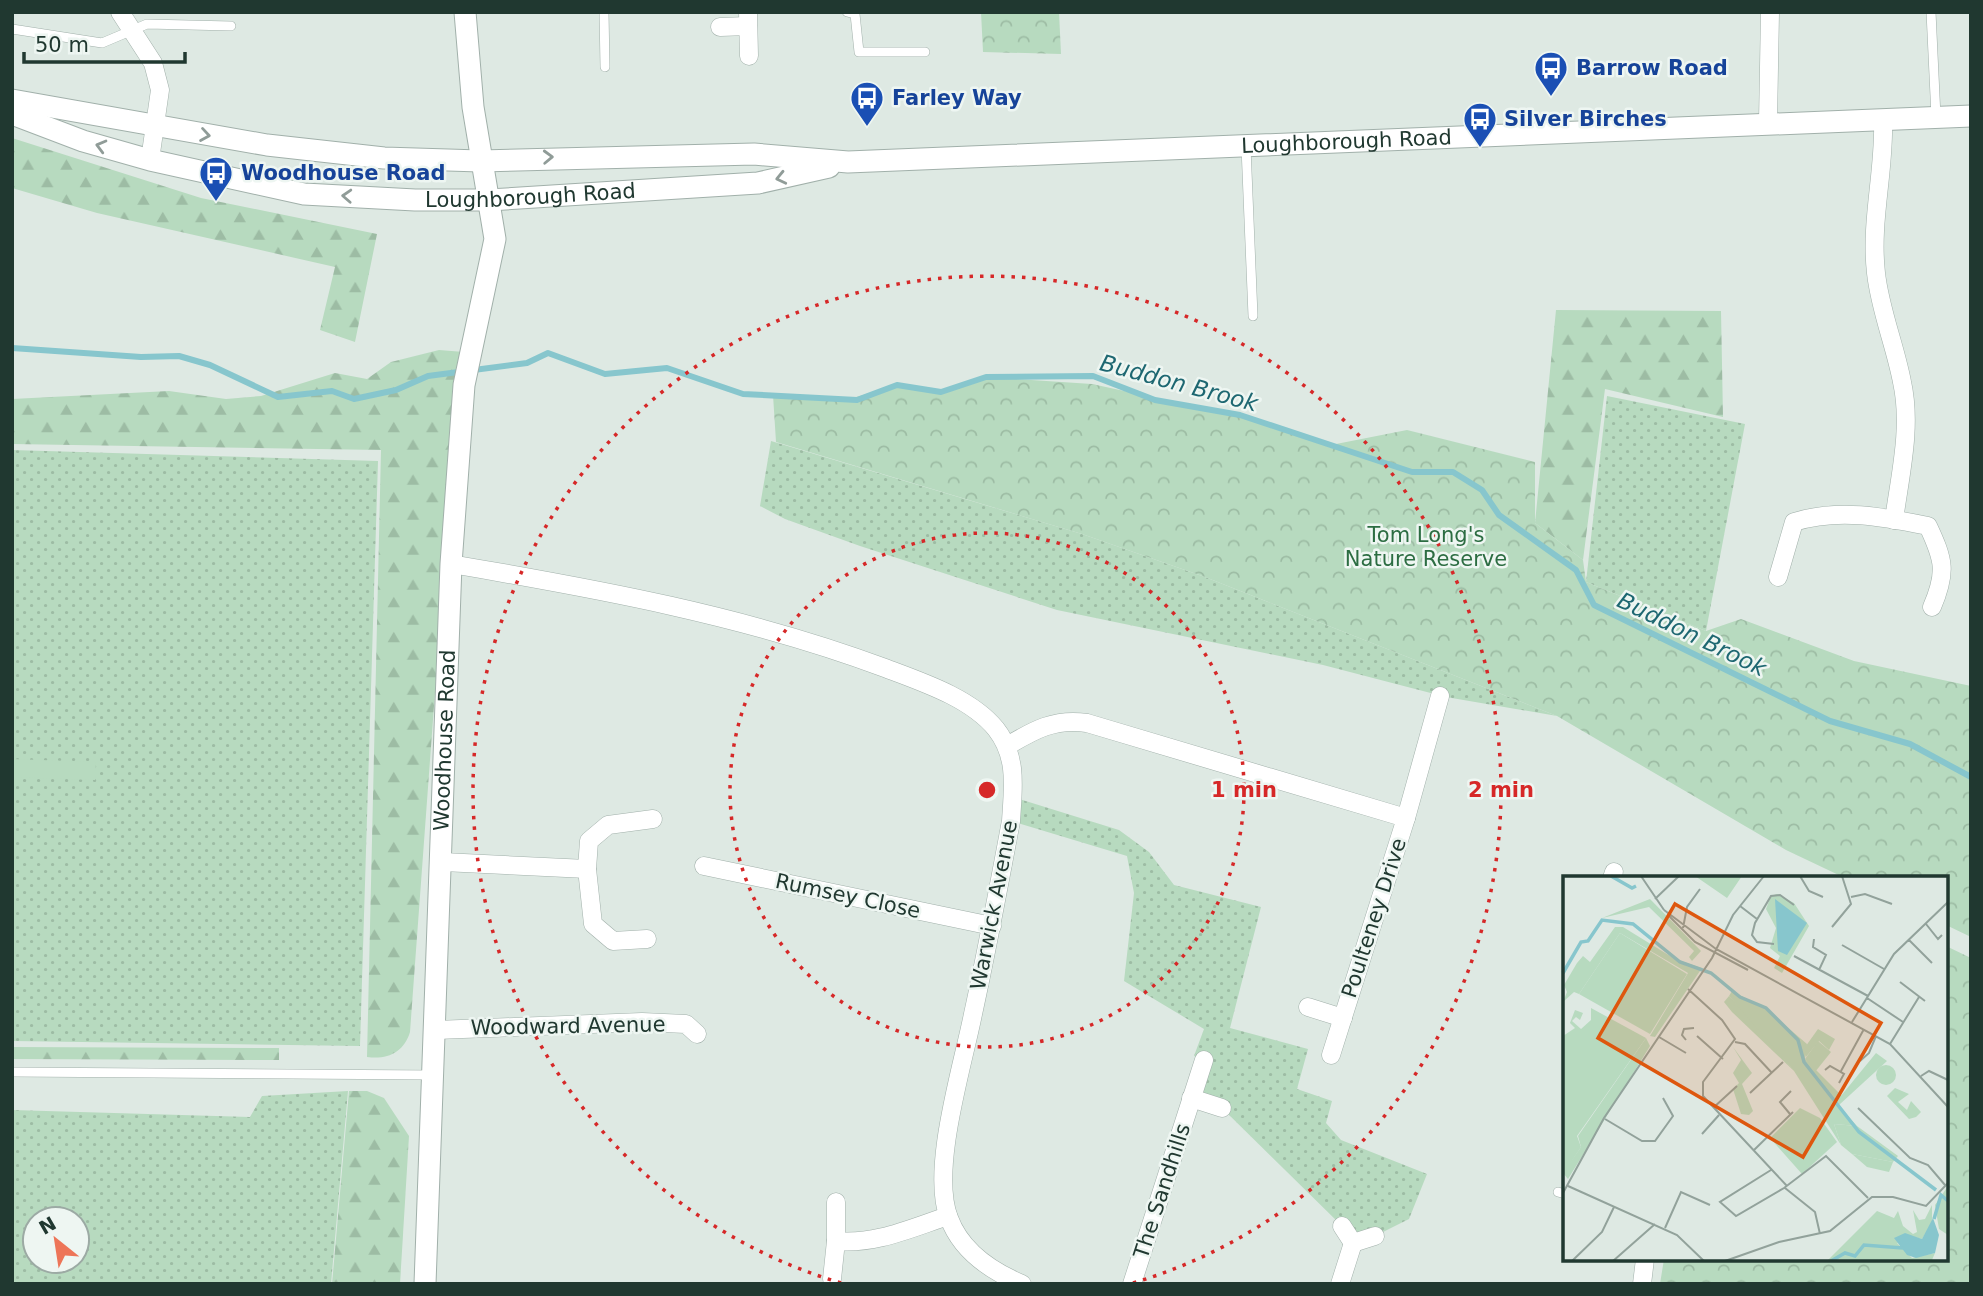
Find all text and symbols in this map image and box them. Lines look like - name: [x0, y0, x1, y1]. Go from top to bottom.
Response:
- scale bar: [24, 21, 186, 65]
- text: 50 m: [35, 33, 89, 57]
- bus stop icon: Barrow Road: [1532, 49, 1570, 98]
- place label: Barrow Road: [1576, 56, 1728, 80]
- bus stop icon: Farley Way: [848, 79, 886, 128]
- place label: Farley Way: [892, 86, 1022, 110]
- bus stop icon: Silver Birches: [1461, 100, 1499, 149]
- place label: Silver Birches: [1504, 107, 1667, 131]
- street label: Loughborough Road: [1241, 125, 1452, 158]
- one-way arrow: [199, 127, 211, 142]
- one-way arrow: [95, 140, 107, 155]
- one-way arrow: [543, 150, 554, 165]
- bus stop icon: Woodhouse Road: [197, 154, 235, 203]
- place label: Woodhouse Road: [241, 161, 445, 185]
- one-way arrow: [776, 170, 788, 184]
- street label: Loughborough Road: [425, 179, 636, 212]
- one-way arrow: [341, 189, 352, 204]
- water label: Buddon Brook: [1097, 349, 1262, 417]
- park label: Tom Long's Nature Reserve: [1345, 523, 1507, 571]
- water label: Buddon Brook: [1613, 587, 1772, 682]
- street label: Woodhouse Road: [429, 649, 460, 831]
- centre of rings: [975, 778, 999, 802]
- text: 1 min: [1211, 778, 1277, 802]
- text: 2 min: [1468, 778, 1534, 802]
- street label: Warwick Avenue: [966, 818, 1022, 992]
- street label: Poulteney Drive: [1337, 835, 1411, 1001]
- street label: Rumsey Close: [773, 869, 923, 923]
- inset map: [1563, 876, 1948, 1261]
- street label: Woodward Avenue: [470, 1012, 666, 1040]
- street label: The Sandhills: [1129, 1121, 1195, 1262]
- north arrow: [21, 1205, 91, 1275]
- text: N: [35, 1212, 60, 1239]

